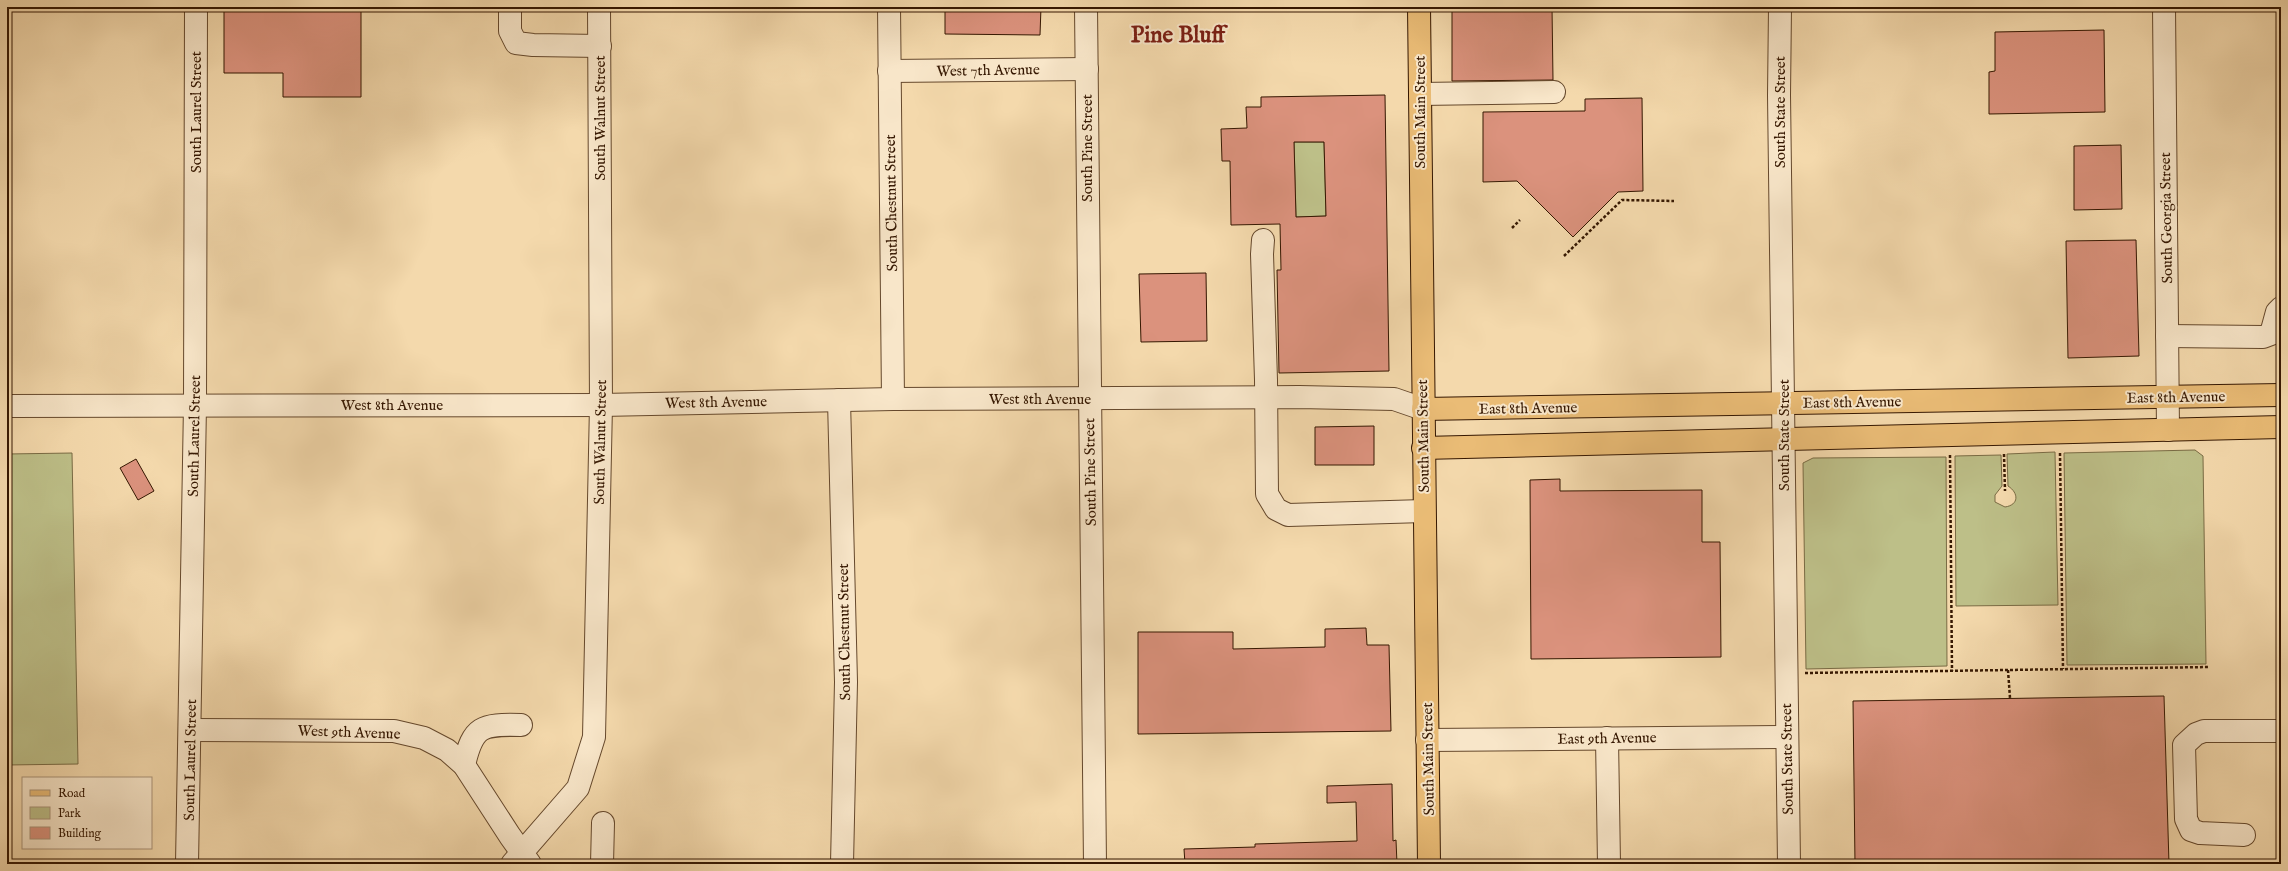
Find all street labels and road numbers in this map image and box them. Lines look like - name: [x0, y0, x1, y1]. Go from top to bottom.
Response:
- street label: South Laurel Street: [187, 51, 206, 173]
- street label: South Walnut Street: [591, 55, 610, 181]
- street label: South Main Street: [1411, 55, 1430, 169]
- street label: South State Street: [1771, 56, 1790, 168]
- street label: West 7th Avenue: [936, 60, 1040, 81]
- street label: South Pine Street: [1078, 94, 1097, 202]
- street label: South Chestnut Street: [881, 134, 902, 272]
- street label: South Georgia Street: [2156, 152, 2177, 284]
- street label: South Laurel Street: [184, 375, 205, 497]
- street label: South Walnut Street: [590, 379, 611, 505]
- street label: South Main Street: [1413, 379, 1434, 493]
- street label: South State Street: [1775, 379, 1794, 491]
- street label: East 8th Avenue: [2126, 387, 2226, 408]
- street label: West 8th Avenue: [989, 390, 1091, 409]
- street label: West 8th Avenue: [665, 392, 767, 413]
- street label: East 8th Avenue: [1802, 392, 1902, 413]
- street label: West 8th Avenue: [341, 396, 443, 415]
- street label: East 8th Avenue: [1478, 398, 1578, 419]
- street label: South Pine Street: [1080, 418, 1101, 526]
- street label: South Chestnut Street: [834, 563, 855, 701]
- street label: South Laurel Street: [180, 699, 201, 821]
- street label: South Main Street: [1418, 702, 1439, 816]
- street label: South State Street: [1777, 703, 1798, 815]
- street label: West 9th Avenue: [297, 721, 401, 744]
- street label: East 9th Avenue: [1557, 728, 1657, 749]

